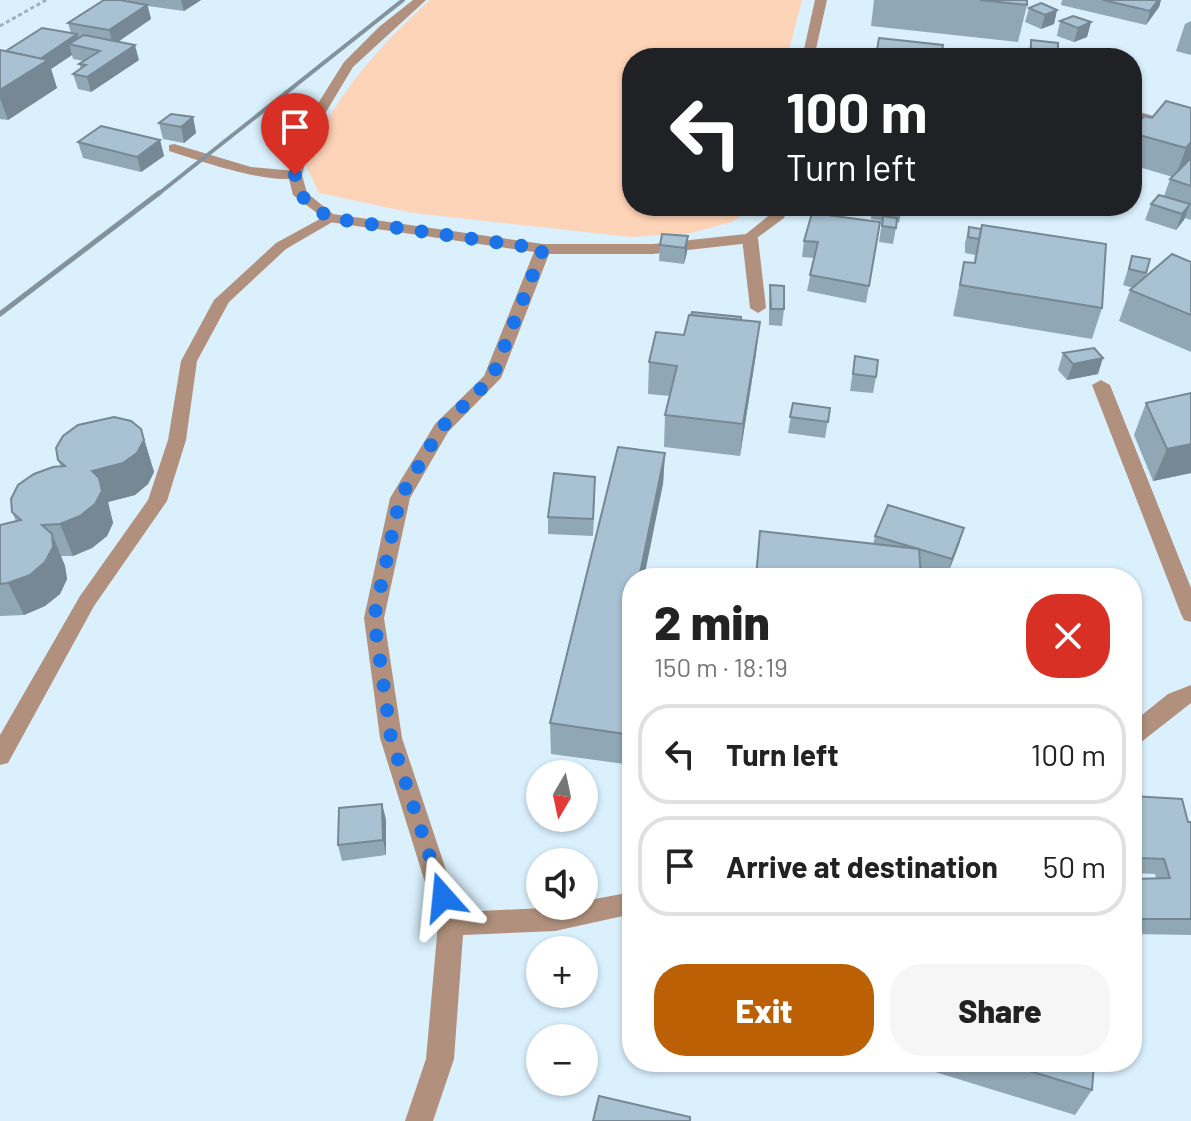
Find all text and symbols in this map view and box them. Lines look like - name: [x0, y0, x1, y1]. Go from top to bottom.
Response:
- text: 100 m: [786, 77, 928, 144]
- icon: left: [654, 80, 758, 184]
- pin: [261, 93, 329, 175]
- icon: arrive: [273, 105, 317, 149]
- text: Turn left: [786, 145, 917, 188]
- text: 2 min: [654, 592, 770, 650]
- button: close: [1026, 594, 1110, 678]
- text: 150 m · 18:19: [654, 651, 788, 682]
- icon: left: [658, 732, 702, 776]
- text: Turn left: [726, 736, 839, 772]
- text: 100 m: [1031, 736, 1106, 772]
- north arrow: [526, 760, 598, 832]
- map controls: [526, 760, 598, 1096]
- icon: arrive: [658, 844, 702, 888]
- button: sound: [526, 848, 598, 920]
- text: Arrive at destination: [726, 848, 998, 884]
- text: 50 m: [1043, 848, 1106, 884]
- position arrow: [401, 855, 485, 939]
- button: +: [526, 936, 598, 1008]
- button: Exit: [654, 964, 874, 1056]
- button: Share: [890, 964, 1110, 1056]
- button: −: [526, 1024, 598, 1096]

